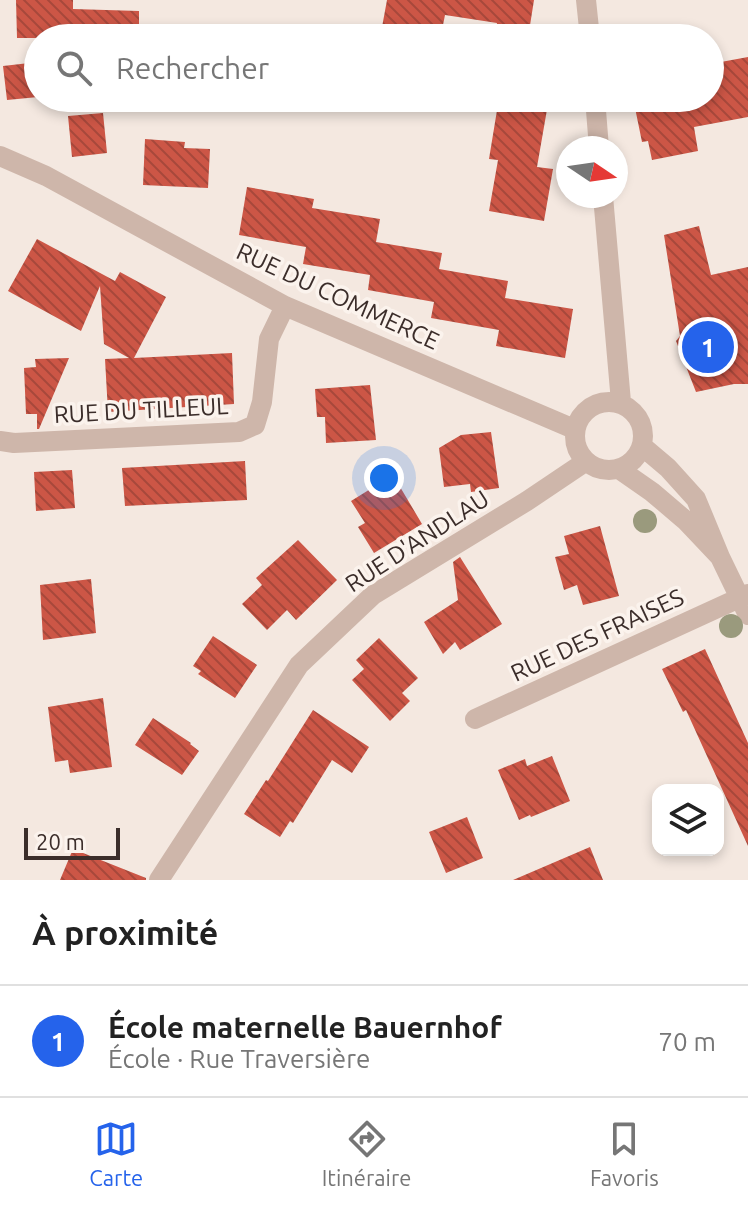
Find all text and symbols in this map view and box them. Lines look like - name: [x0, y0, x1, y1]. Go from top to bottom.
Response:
- search box: [24, 24, 724, 112]
- icon: search: [52, 46, 96, 90]
- text: Rechercher: [116, 51, 269, 85]
- north arrow: [556, 136, 628, 208]
- street label: RUE DU COMMERCE: [232, 237, 444, 355]
- pin: 1: [682, 317, 734, 377]
- street label: RUE DU TILLEUL: [53, 392, 229, 428]
- your location: [364, 458, 404, 498]
- street label: RUE D'ANDLAU: [340, 485, 494, 597]
- street label: RUE DES FRAISES: [506, 583, 688, 687]
- map controls: [652, 784, 724, 856]
- button: layers: [652, 784, 724, 856]
- scale bar: [24, 824, 120, 860]
- text: 20 m: [36, 829, 85, 854]
- text: À proximité: [32, 913, 218, 951]
- text: École maternelle Bauernhof: [108, 1010, 502, 1044]
- text: 1: [51, 1027, 65, 1056]
- text: 70 m: [658, 1027, 716, 1056]
- text: École · Rue Traversière: [108, 1044, 370, 1073]
- tab: Carte: [89, 1117, 143, 1190]
- tab: Itinéraire: [322, 1117, 411, 1190]
- tab: Favoris: [590, 1117, 659, 1190]

